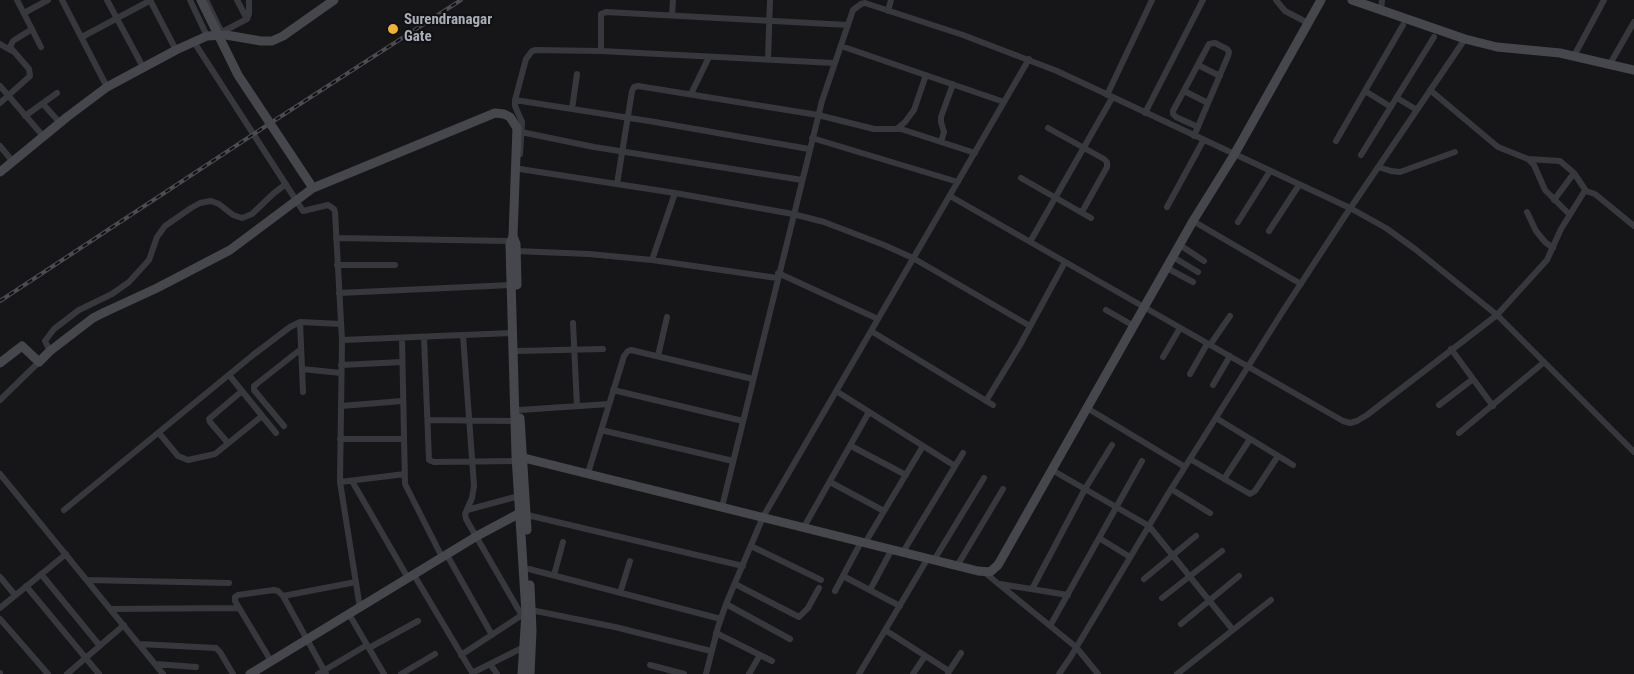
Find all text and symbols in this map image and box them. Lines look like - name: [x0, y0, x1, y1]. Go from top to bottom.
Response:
- place label: Surendranagar Gate: [404, 11, 492, 46]
- marker: Surendranagar Gate: [386, 22, 400, 36]

